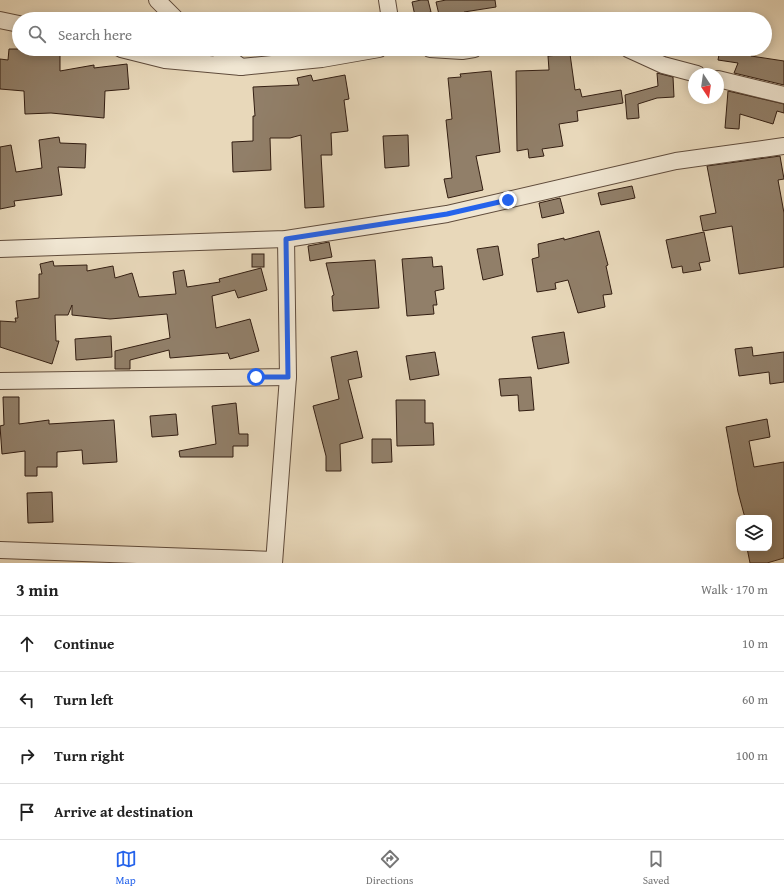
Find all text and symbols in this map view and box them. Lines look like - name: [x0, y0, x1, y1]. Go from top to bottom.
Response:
- search box: [12, 12, 772, 56]
- icon: search: [26, 23, 48, 45]
- text: Search here: [58, 24, 132, 45]
- north arrow: [688, 68, 724, 104]
- route end: [499, 191, 517, 209]
- route start: [247, 368, 265, 386]
- map controls: [736, 515, 772, 551]
- button: layers: [736, 515, 772, 551]
- text: 3 min: [16, 577, 58, 602]
- text: Walk · 170 m: [701, 580, 768, 599]
- icon: ahead: [16, 633, 38, 655]
- text: Continue: [54, 633, 115, 654]
- text: 10 m: [742, 634, 768, 653]
- icon: left: [16, 689, 38, 711]
- text: Turn left: [54, 689, 113, 710]
- text: 60 m: [742, 690, 768, 709]
- icon: right: [16, 745, 38, 767]
- text: Turn right: [54, 745, 125, 766]
- text: 100 m: [736, 746, 768, 765]
- icon: arrive: [16, 801, 38, 823]
- text: Arrive at destination: [54, 801, 193, 822]
- tab: Map: [115, 848, 137, 888]
- tab: Directions: [366, 848, 413, 888]
- tab: Saved: [643, 848, 669, 888]

